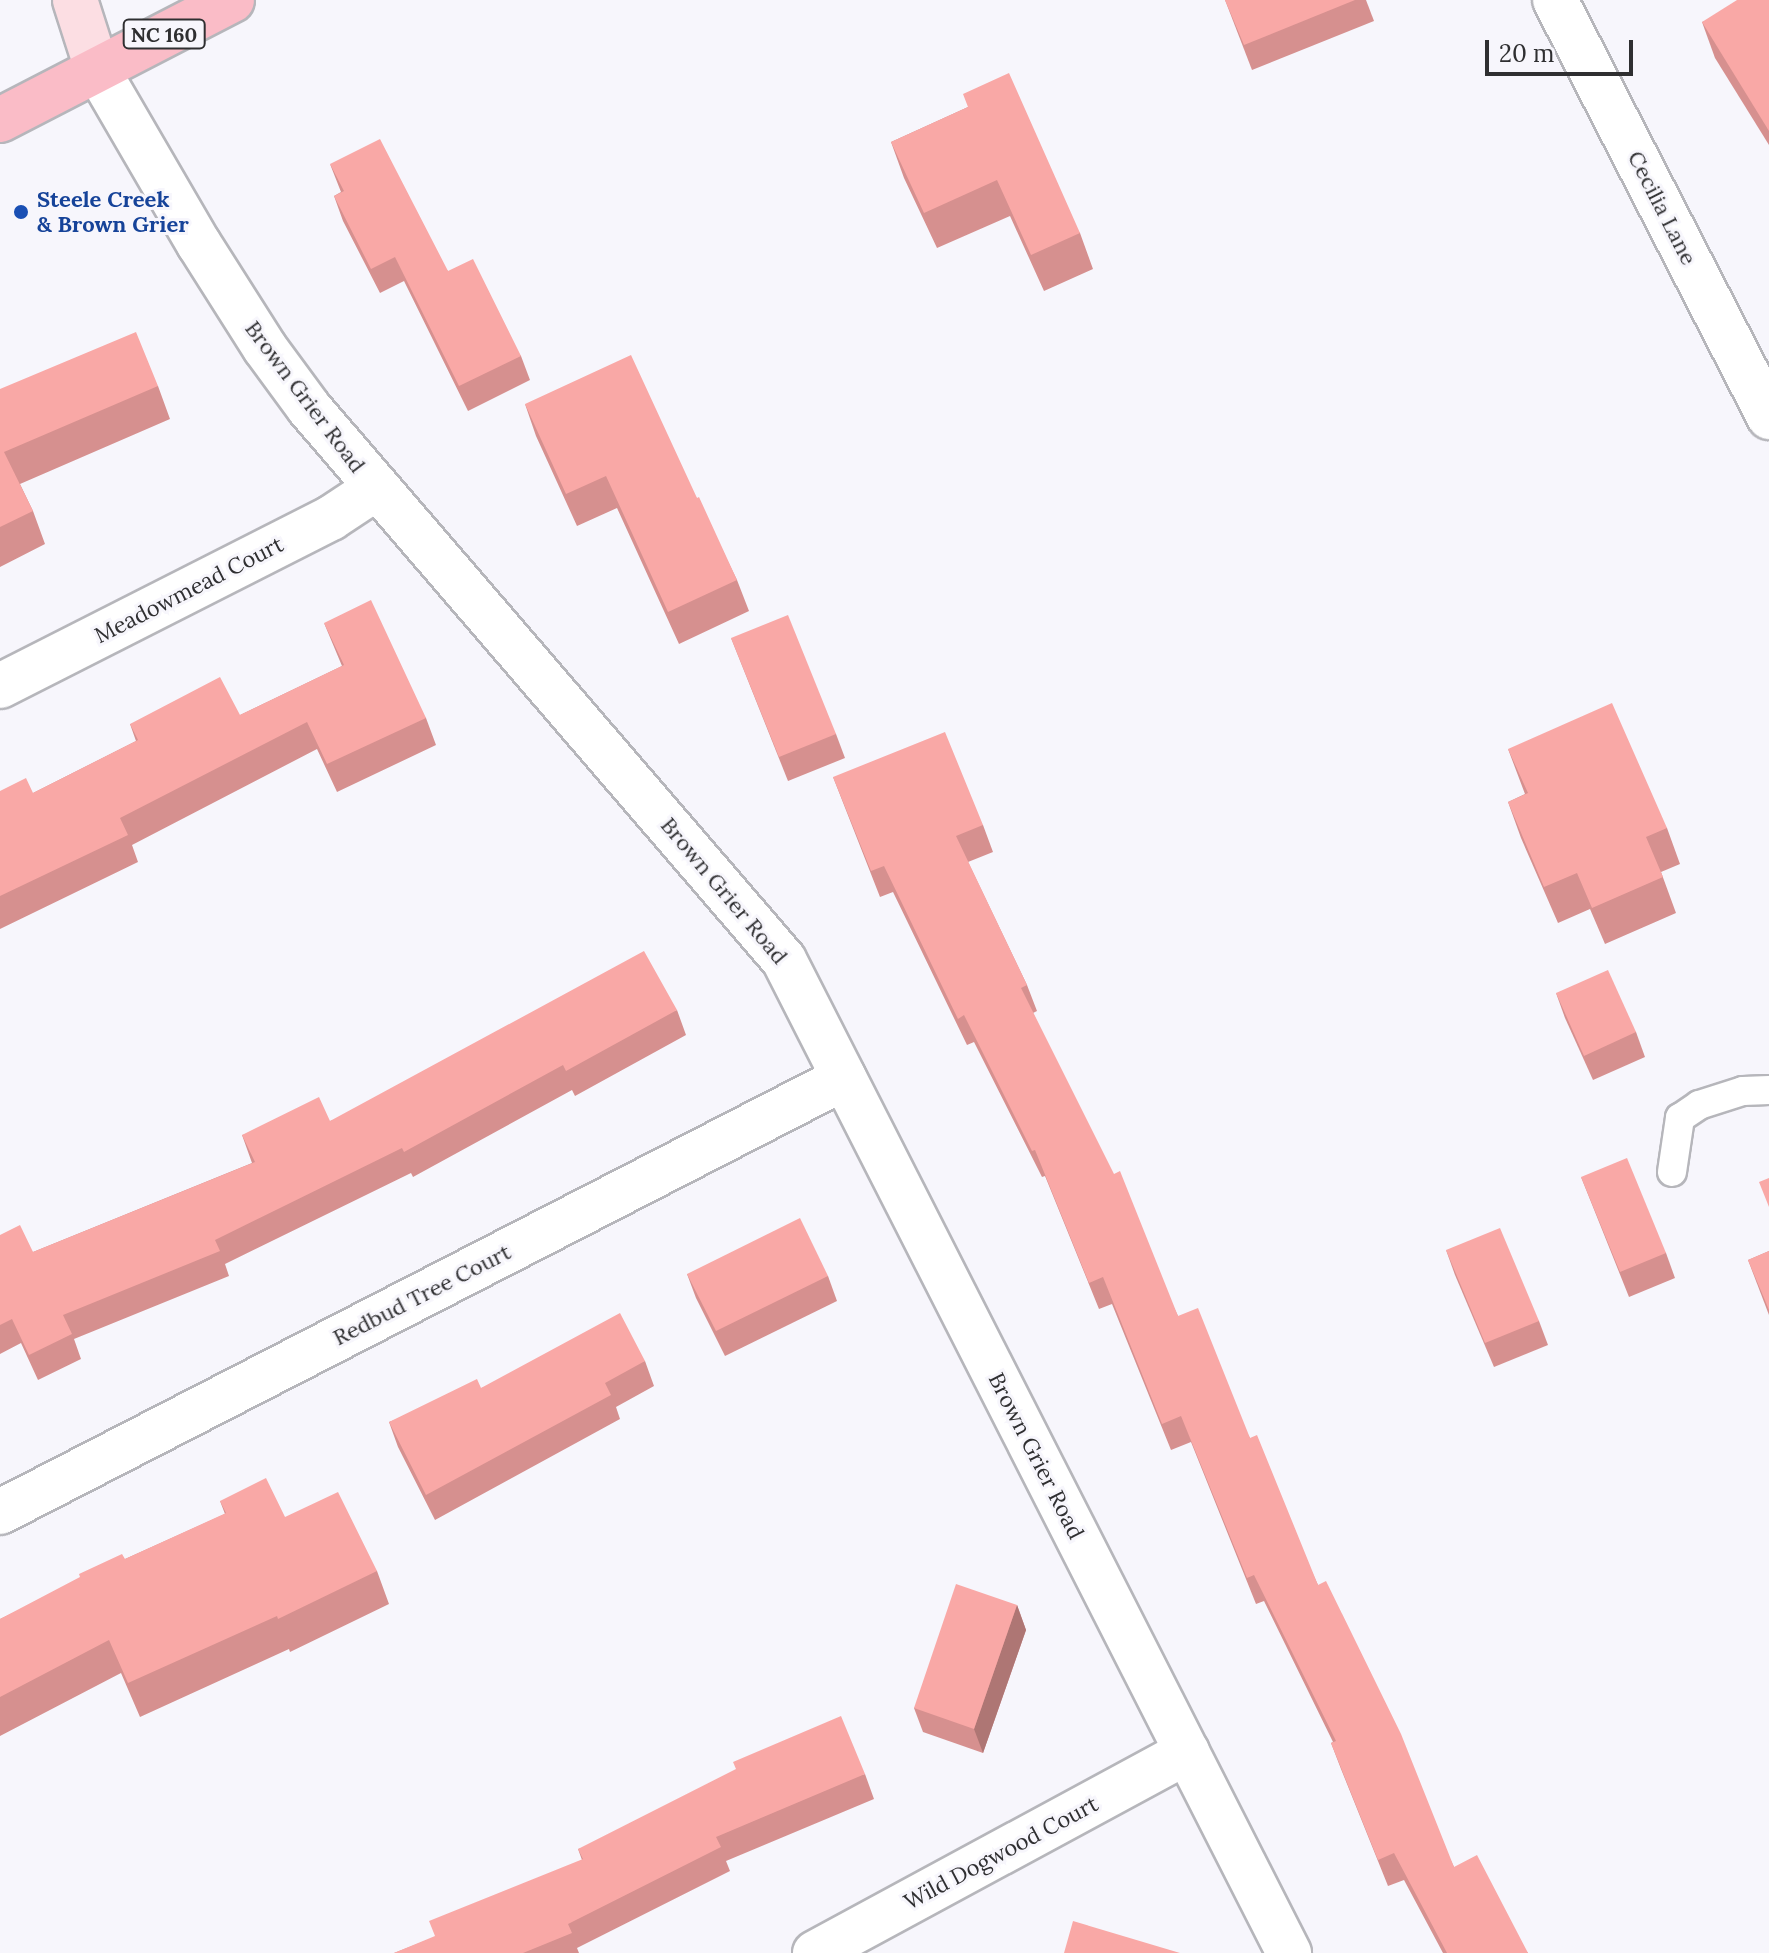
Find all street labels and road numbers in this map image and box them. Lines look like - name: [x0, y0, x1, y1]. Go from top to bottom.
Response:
- road number: NC 160: [122, 18, 206, 50]
- street label: Cecilia Lane: [1622, 147, 1702, 269]
- street label: Brown Grier Road: [239, 316, 371, 478]
- street label: Meadowmead Court: [90, 531, 288, 649]
- street label: Brown Grier Road: [655, 812, 793, 970]
- street label: Redbud Tree Court: [329, 1239, 515, 1351]
- street label: Brown Grier Road: [983, 1368, 1089, 1544]
- street label: Wild Dogwood Court: [899, 1791, 1103, 1915]

